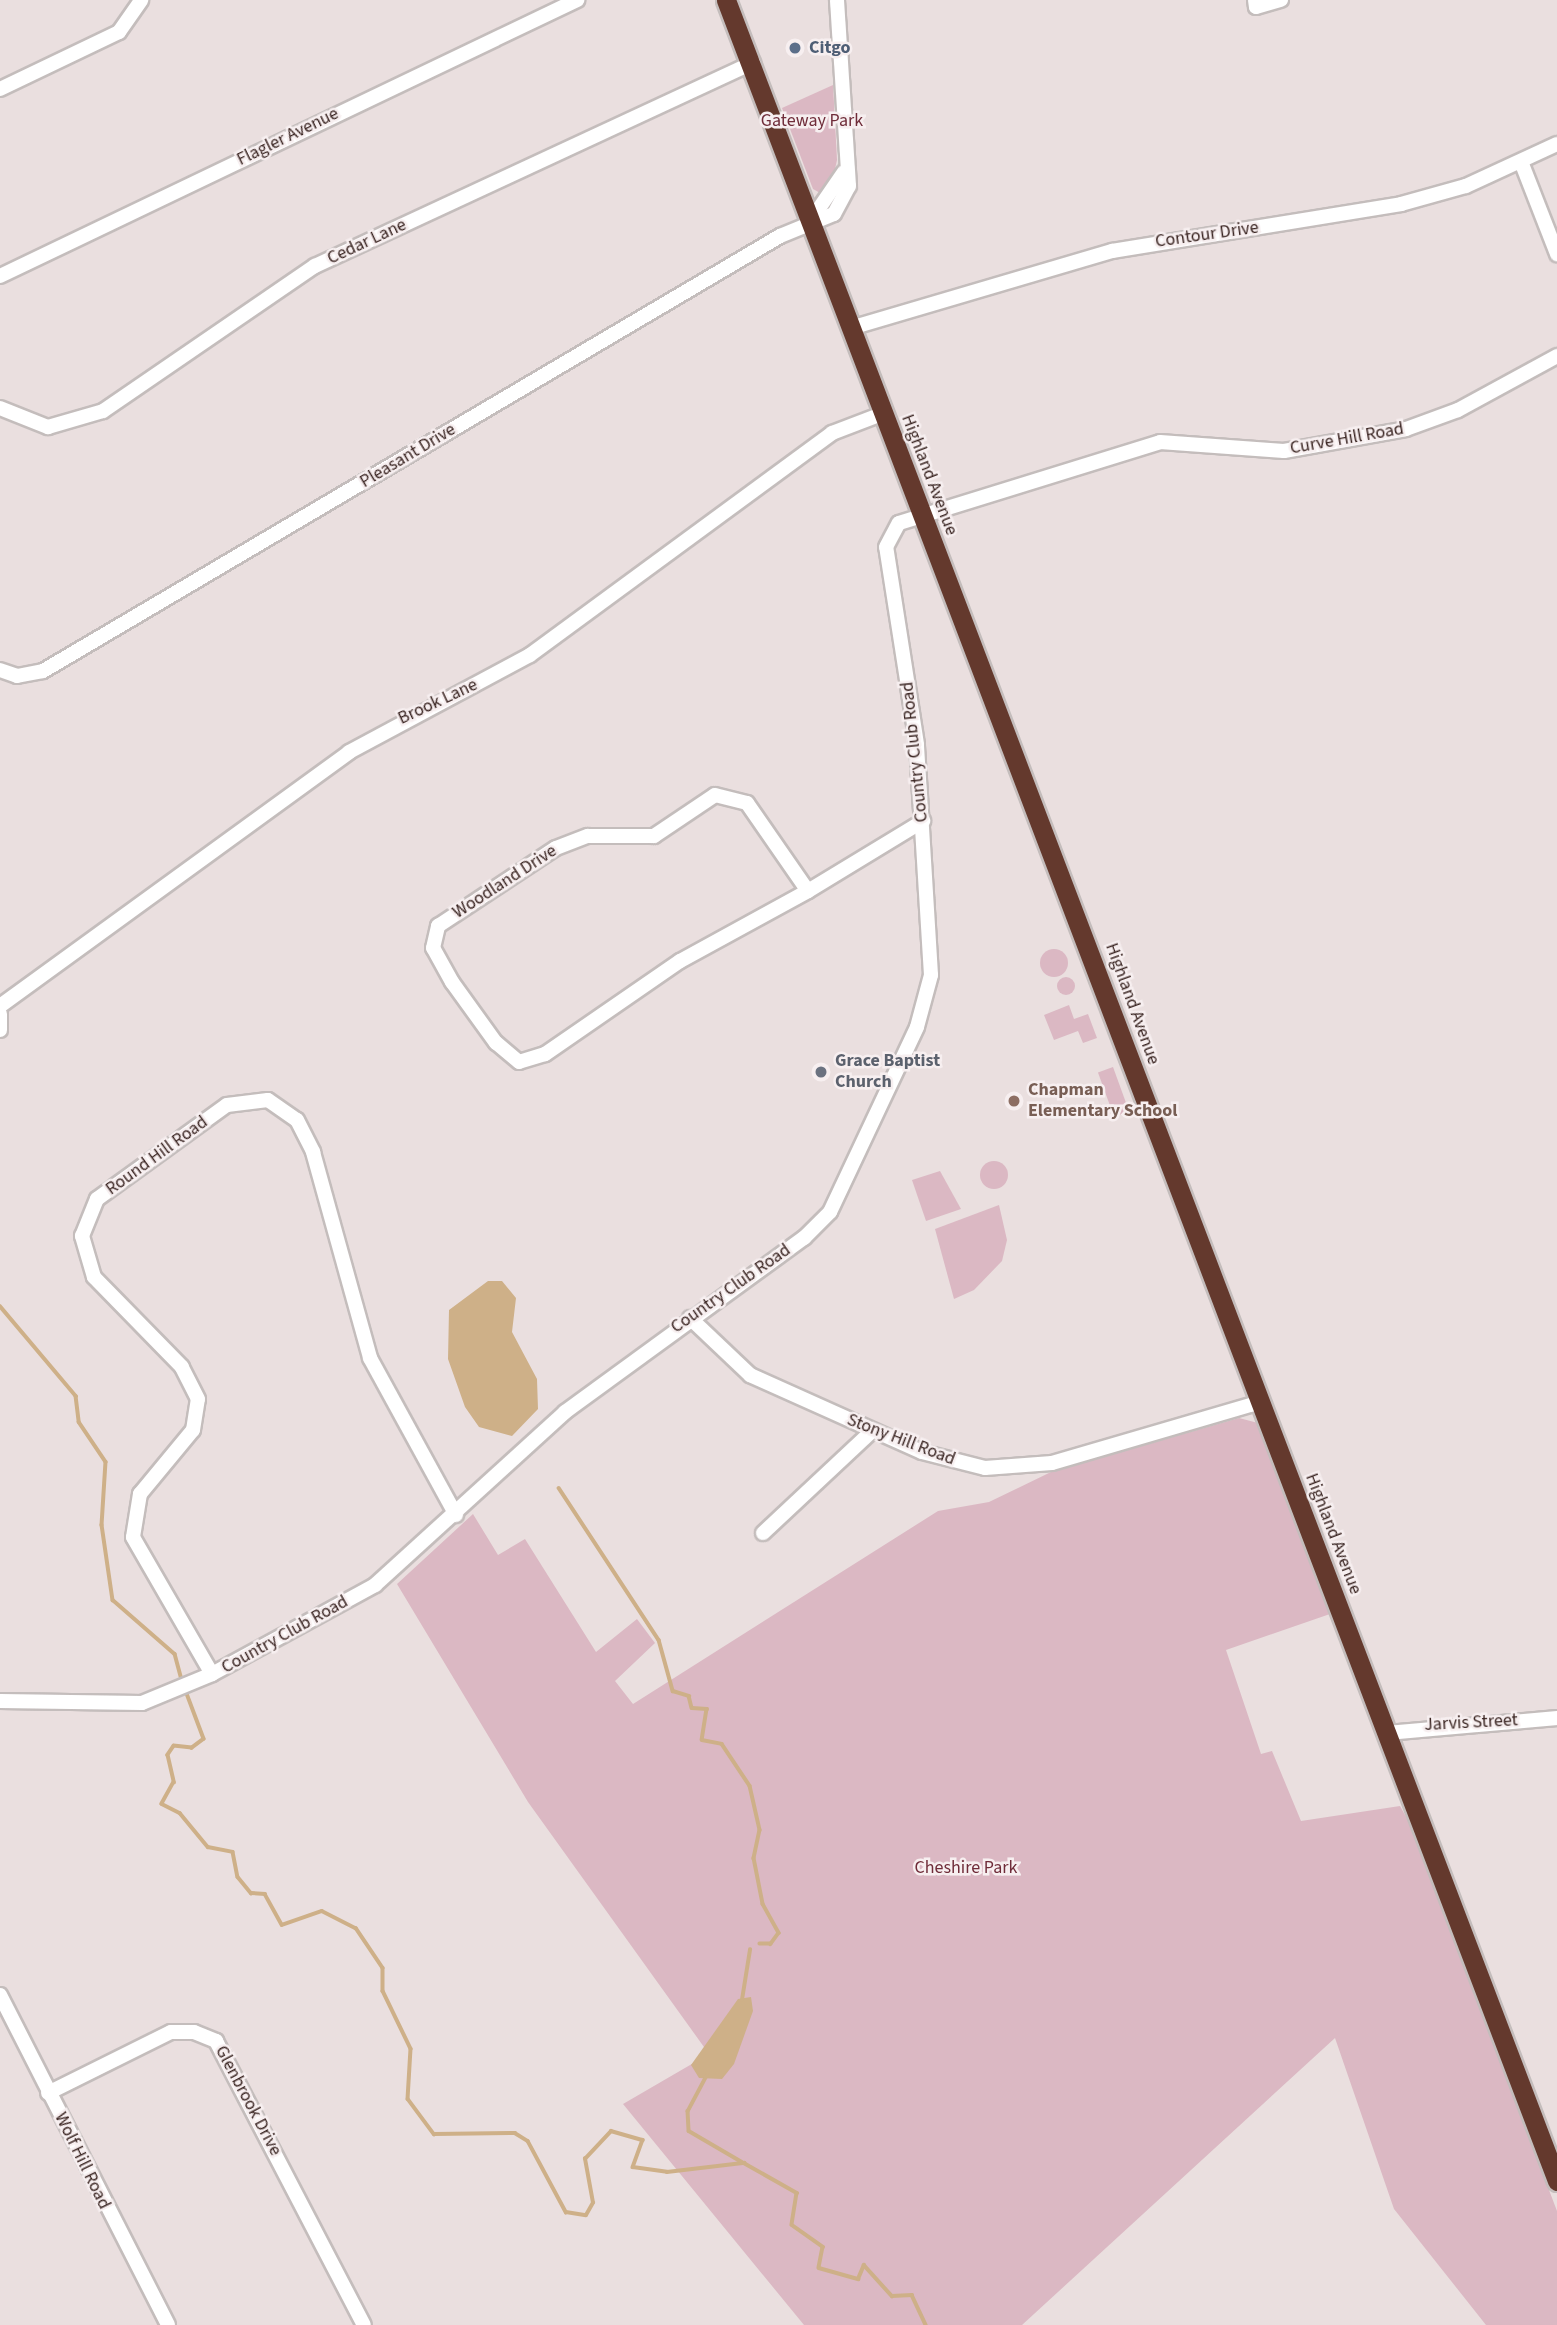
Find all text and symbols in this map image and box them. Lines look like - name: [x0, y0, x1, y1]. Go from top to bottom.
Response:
- place label: Citgo: [809, 37, 850, 59]
- marker: Citgo: [787, 40, 803, 56]
- street label: Flagler Avenue: [234, 103, 342, 171]
- park label: Gateway Park: [761, 110, 863, 132]
- street label: Cedar Lane: [324, 214, 410, 270]
- street label: Contour Drive: [1154, 217, 1260, 253]
- street label: Highland Avenue: [896, 412, 962, 538]
- street label: Curve Hill Road: [1288, 418, 1406, 460]
- street label: Pleasant Drive: [356, 419, 460, 493]
- street label: Brook Lane: [395, 674, 481, 730]
- street label: Country Club Road: [897, 681, 933, 823]
- street label: Woodland Drive: [449, 840, 561, 924]
- street label: Highland Avenue: [1100, 940, 1164, 1068]
- place label: Grace Baptist Church: [835, 1051, 940, 1094]
- marker: Grace Baptist Church: [813, 1064, 829, 1080]
- place label: Chapman Elementary School: [1028, 1080, 1178, 1122]
- marker: Chapman Elementary School: [1006, 1093, 1022, 1109]
- street label: Round Hill Road: [102, 1112, 212, 1200]
- street label: Country Club Road: [667, 1240, 795, 1338]
- street label: Stony Hill Road: [844, 1409, 958, 1471]
- street label: Highland Avenue: [1300, 1471, 1366, 1597]
- street label: Country Club Road: [218, 1591, 352, 1679]
- street label: Jarvis Street: [1424, 1710, 1518, 1736]
- park label: Cheshire Park: [914, 1857, 1018, 1879]
- street label: Glenbrook Drive: [210, 2042, 286, 2160]
- street label: Wolf Hill Road: [49, 2109, 115, 2213]

